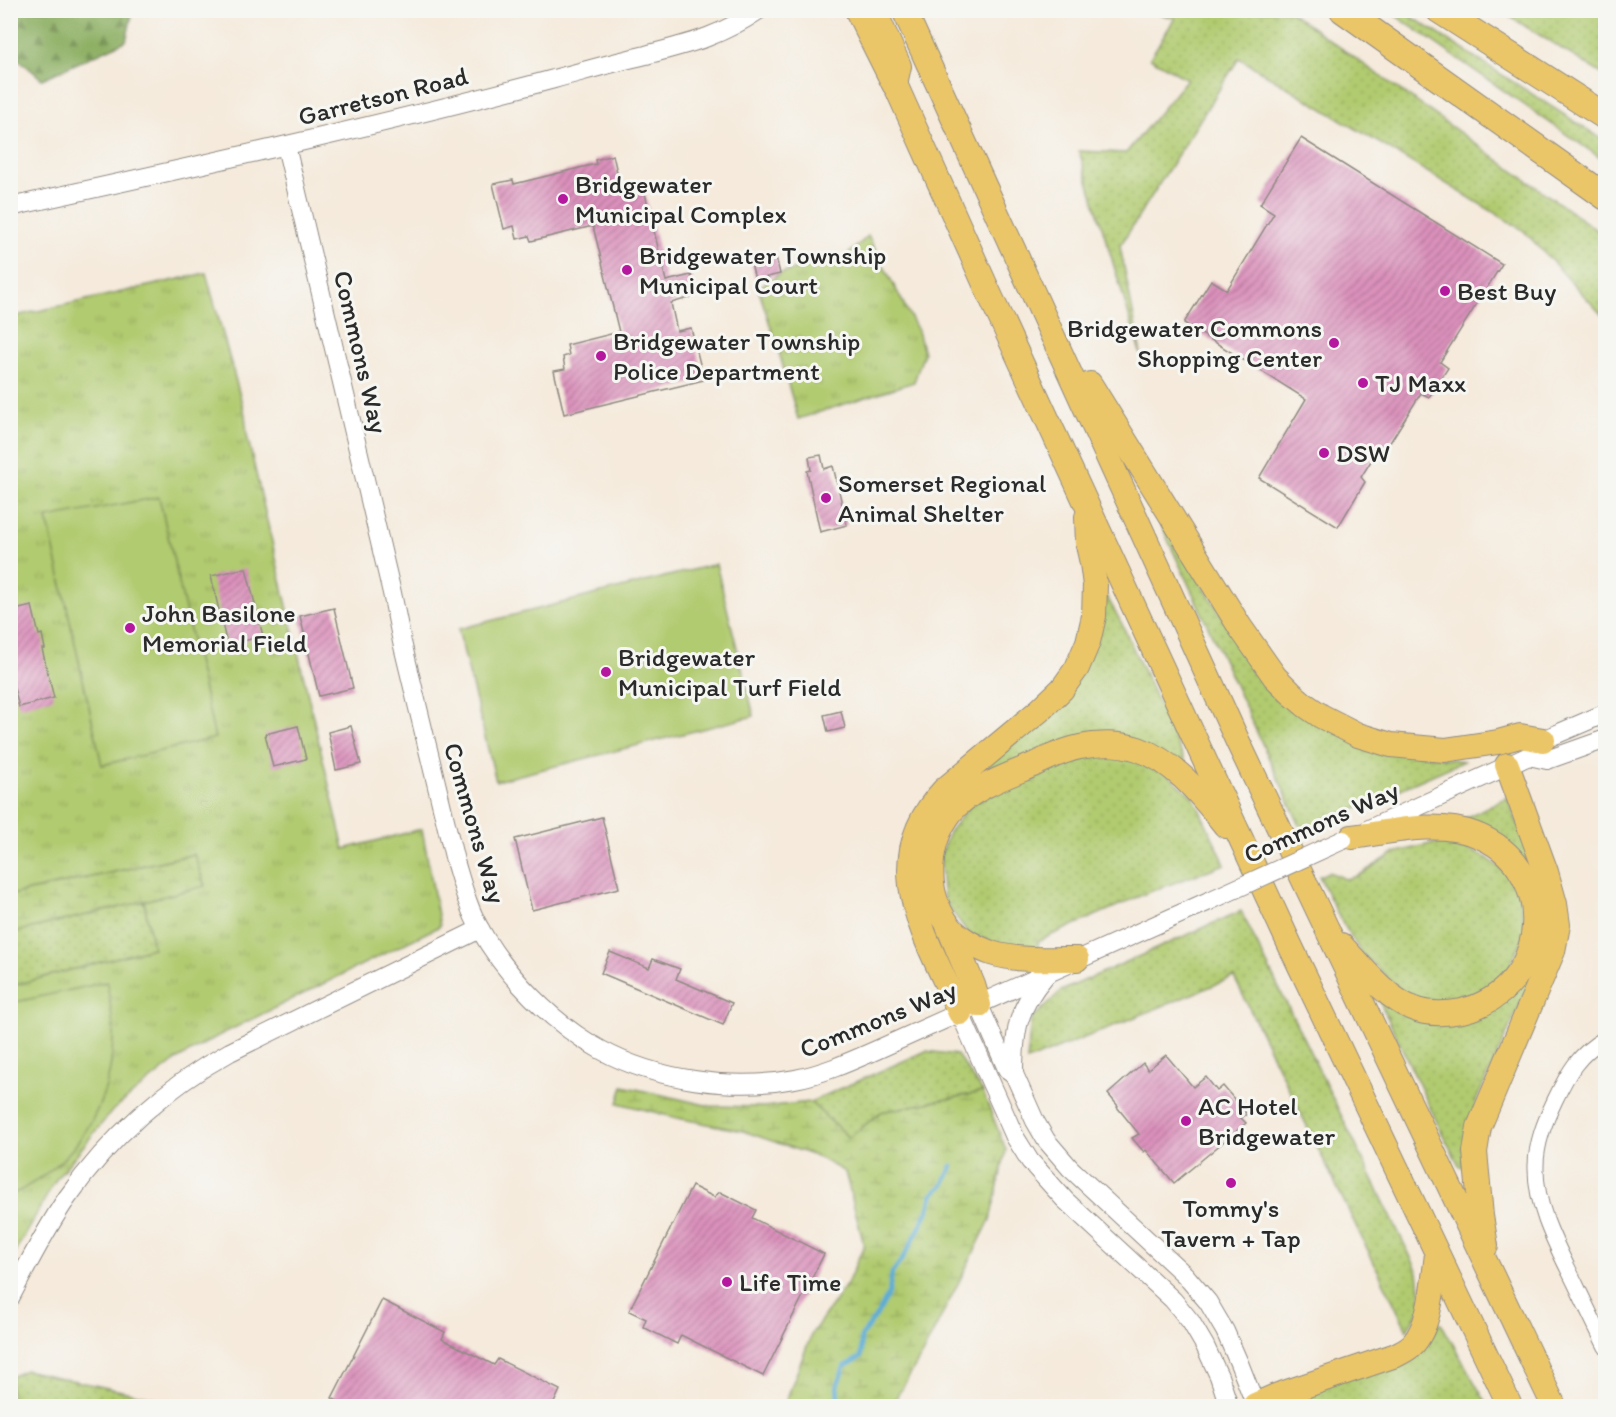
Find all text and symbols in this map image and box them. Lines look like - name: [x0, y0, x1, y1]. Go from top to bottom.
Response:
- street label: Garretson Road: [295, 59, 471, 133]
- place label: Bridgewater Municipal Complex: [575, 168, 787, 230]
- marker: Bridgewater Municipal Complex: [556, 192, 570, 206]
- place label: Bridgewater Township Municipal Court: [639, 239, 886, 301]
- marker: Bridgewater Township Municipal Court: [620, 263, 634, 277]
- street label: Commons Way: [327, 267, 395, 437]
- place label: Best Buy: [1457, 275, 1556, 307]
- marker: Best Buy: [1438, 284, 1452, 298]
- place label: Bridgewater Commons Shopping Center: [1067, 312, 1322, 374]
- place label: Bridgewater Township Police Department: [613, 325, 860, 387]
- marker: Bridgewater Commons Shopping Center: [1327, 336, 1341, 350]
- marker: Bridgewater Township Police Department: [594, 349, 608, 363]
- place label: TJ Maxx: [1375, 367, 1466, 399]
- marker: TJ Maxx: [1356, 376, 1370, 390]
- place label: DSW: [1336, 437, 1390, 469]
- marker: DSW: [1317, 446, 1331, 460]
- place label: Somerset Regional Animal Shelter: [838, 467, 1046, 529]
- marker: Somerset Regional Animal Shelter: [819, 491, 833, 505]
- place label: John Basilone Memorial Field: [142, 597, 307, 659]
- marker: John Basilone Memorial Field: [123, 621, 137, 635]
- place label: Bridgewater Municipal Turf Field: [618, 641, 841, 703]
- marker: Bridgewater Municipal Turf Field: [599, 665, 613, 679]
- street label: Commons Way: [437, 739, 513, 907]
- street label: Commons Way: [1239, 774, 1403, 870]
- street label: Commons Way: [795, 973, 961, 1065]
- place label: AC Hotel Bridgewater: [1198, 1090, 1336, 1152]
- marker: AC Hotel Bridgewater: [1179, 1114, 1193, 1128]
- marker: Tommy's Tavern + Tap: [1224, 1176, 1238, 1190]
- place label: Tommy's Tavern + Tap: [1161, 1192, 1301, 1254]
- place label: Life Time: [739, 1266, 841, 1298]
- marker: Life Time: [720, 1275, 734, 1289]

